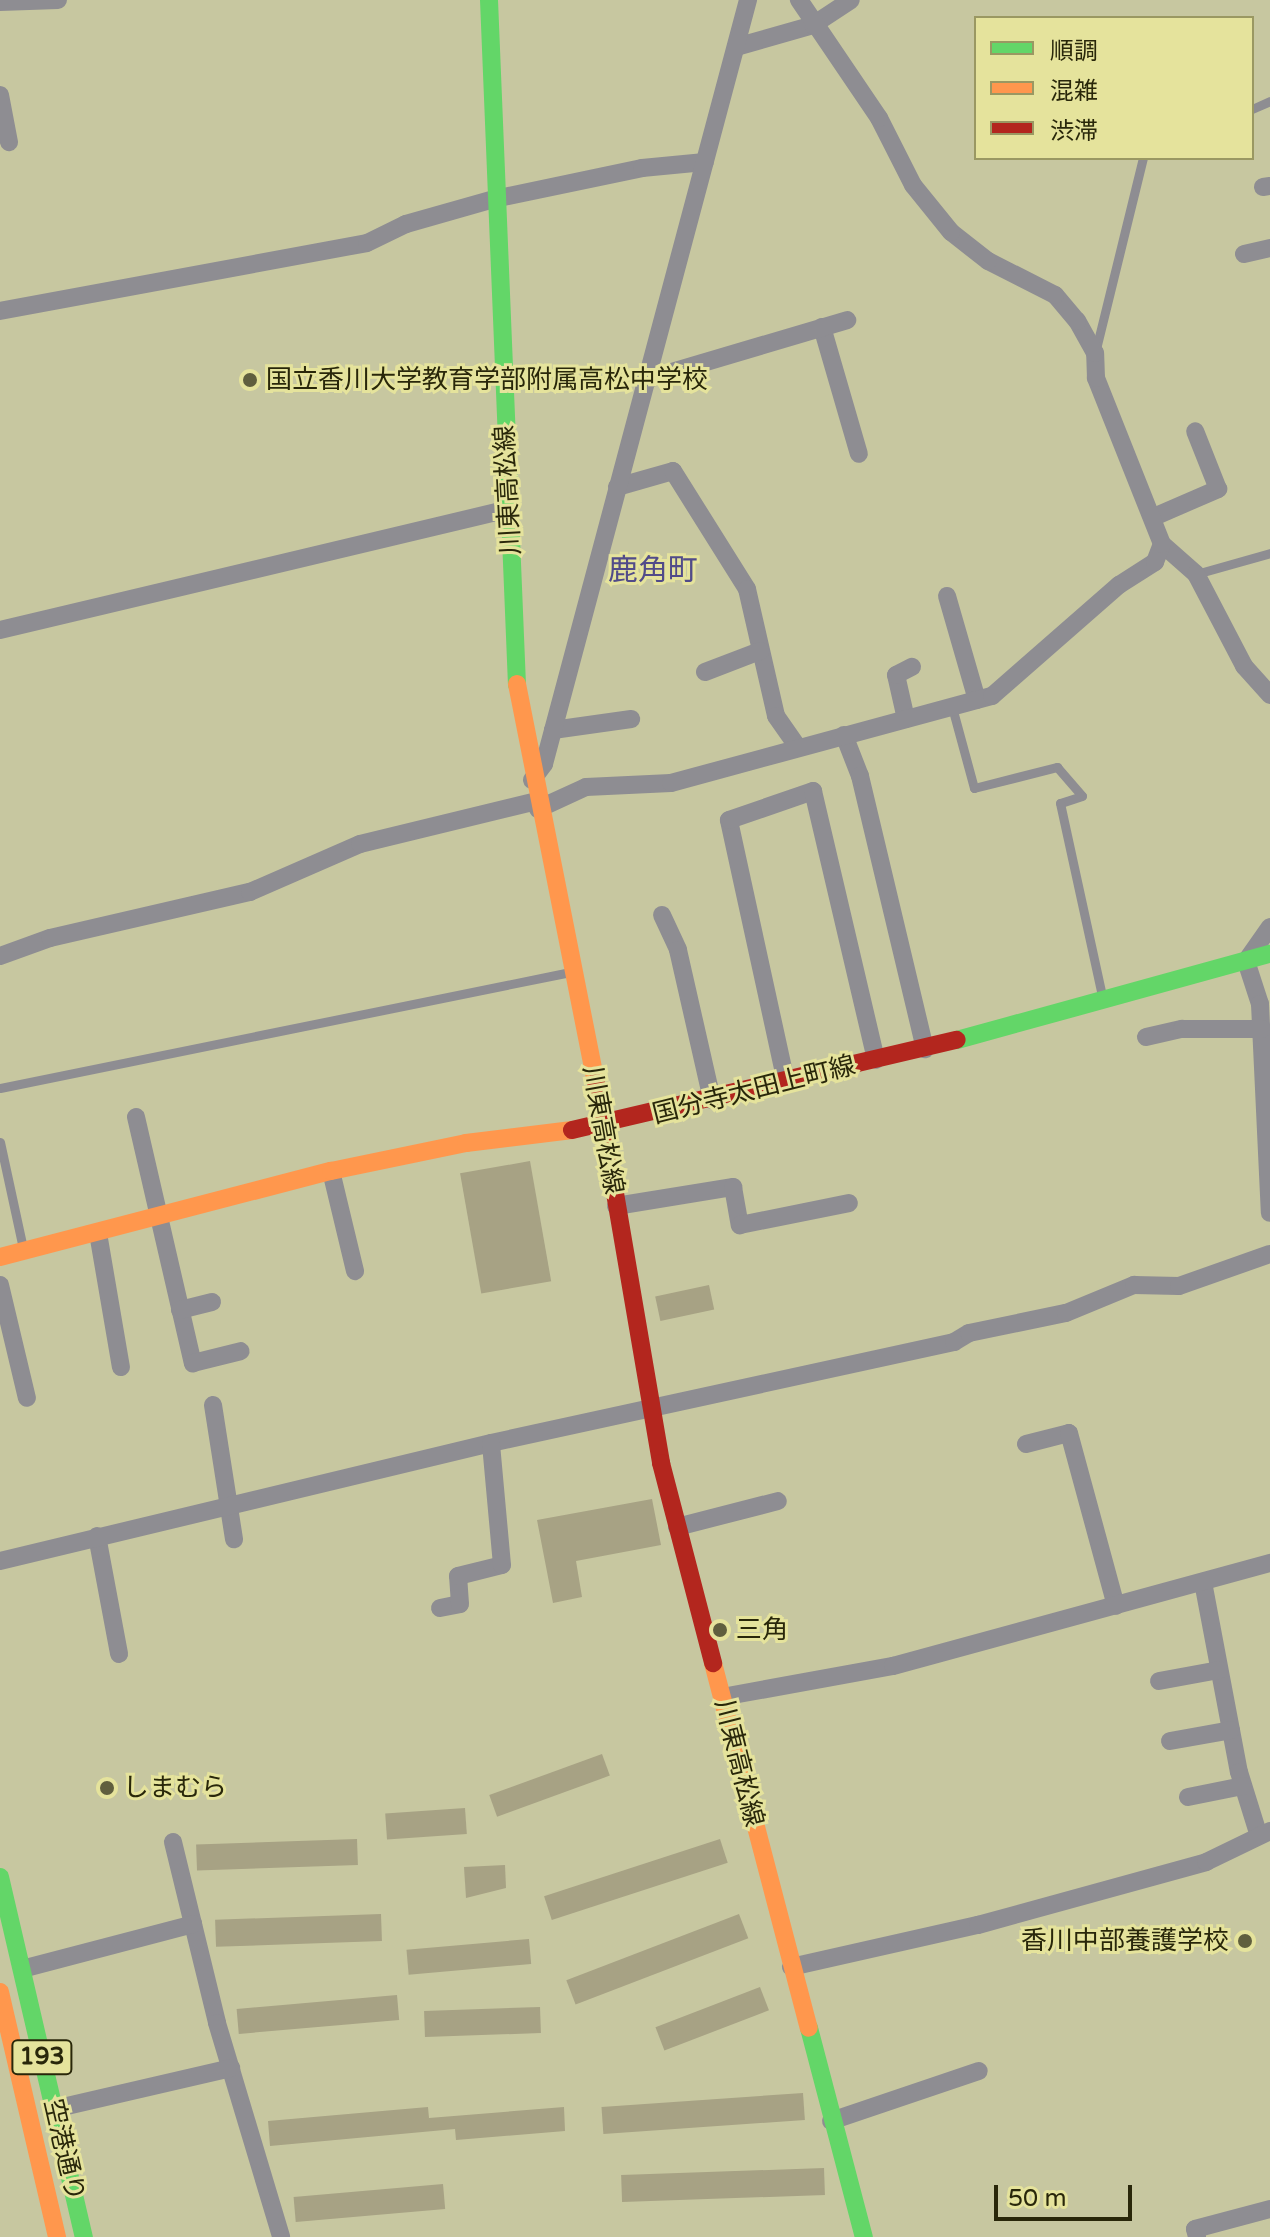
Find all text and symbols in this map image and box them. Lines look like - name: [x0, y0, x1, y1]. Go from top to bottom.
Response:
- legend: [974, 16, 1254, 160]
- text: 順調: [1050, 37, 1098, 66]
- text: 混雑: [1050, 77, 1098, 106]
- text: 渋滞: [1050, 117, 1098, 146]
- place label: 国立香川大学教育学部附属高松中学校: [266, 364, 708, 396]
- marker: 国立香川大学教育学部附属高松中学校: [241, 371, 259, 389]
- street label: 川東高松線: [489, 424, 527, 556]
- district label: 鹿角町: [608, 553, 698, 589]
- street label: 国分寺太田上町線: [649, 1050, 859, 1130]
- street label: 川東高松線: [576, 1063, 630, 1197]
- place label: 三角: [736, 1614, 788, 1646]
- marker: 三角: [711, 1621, 729, 1639]
- street label: 川東高松線: [708, 1696, 770, 1830]
- place label: しまむら: [123, 1772, 227, 1804]
- marker: しまむら: [98, 1779, 116, 1797]
- place label: 香川中部養護学校: [1021, 1925, 1229, 1957]
- marker: 香川中部養護学校: [1236, 1932, 1254, 1950]
- road number: 193: [10, 2037, 74, 2077]
- street label: 空港通り: [37, 2096, 91, 2204]
- scale bar: [998, 2169, 1136, 2219]
- text: 50 m: [1008, 2184, 1066, 2213]

